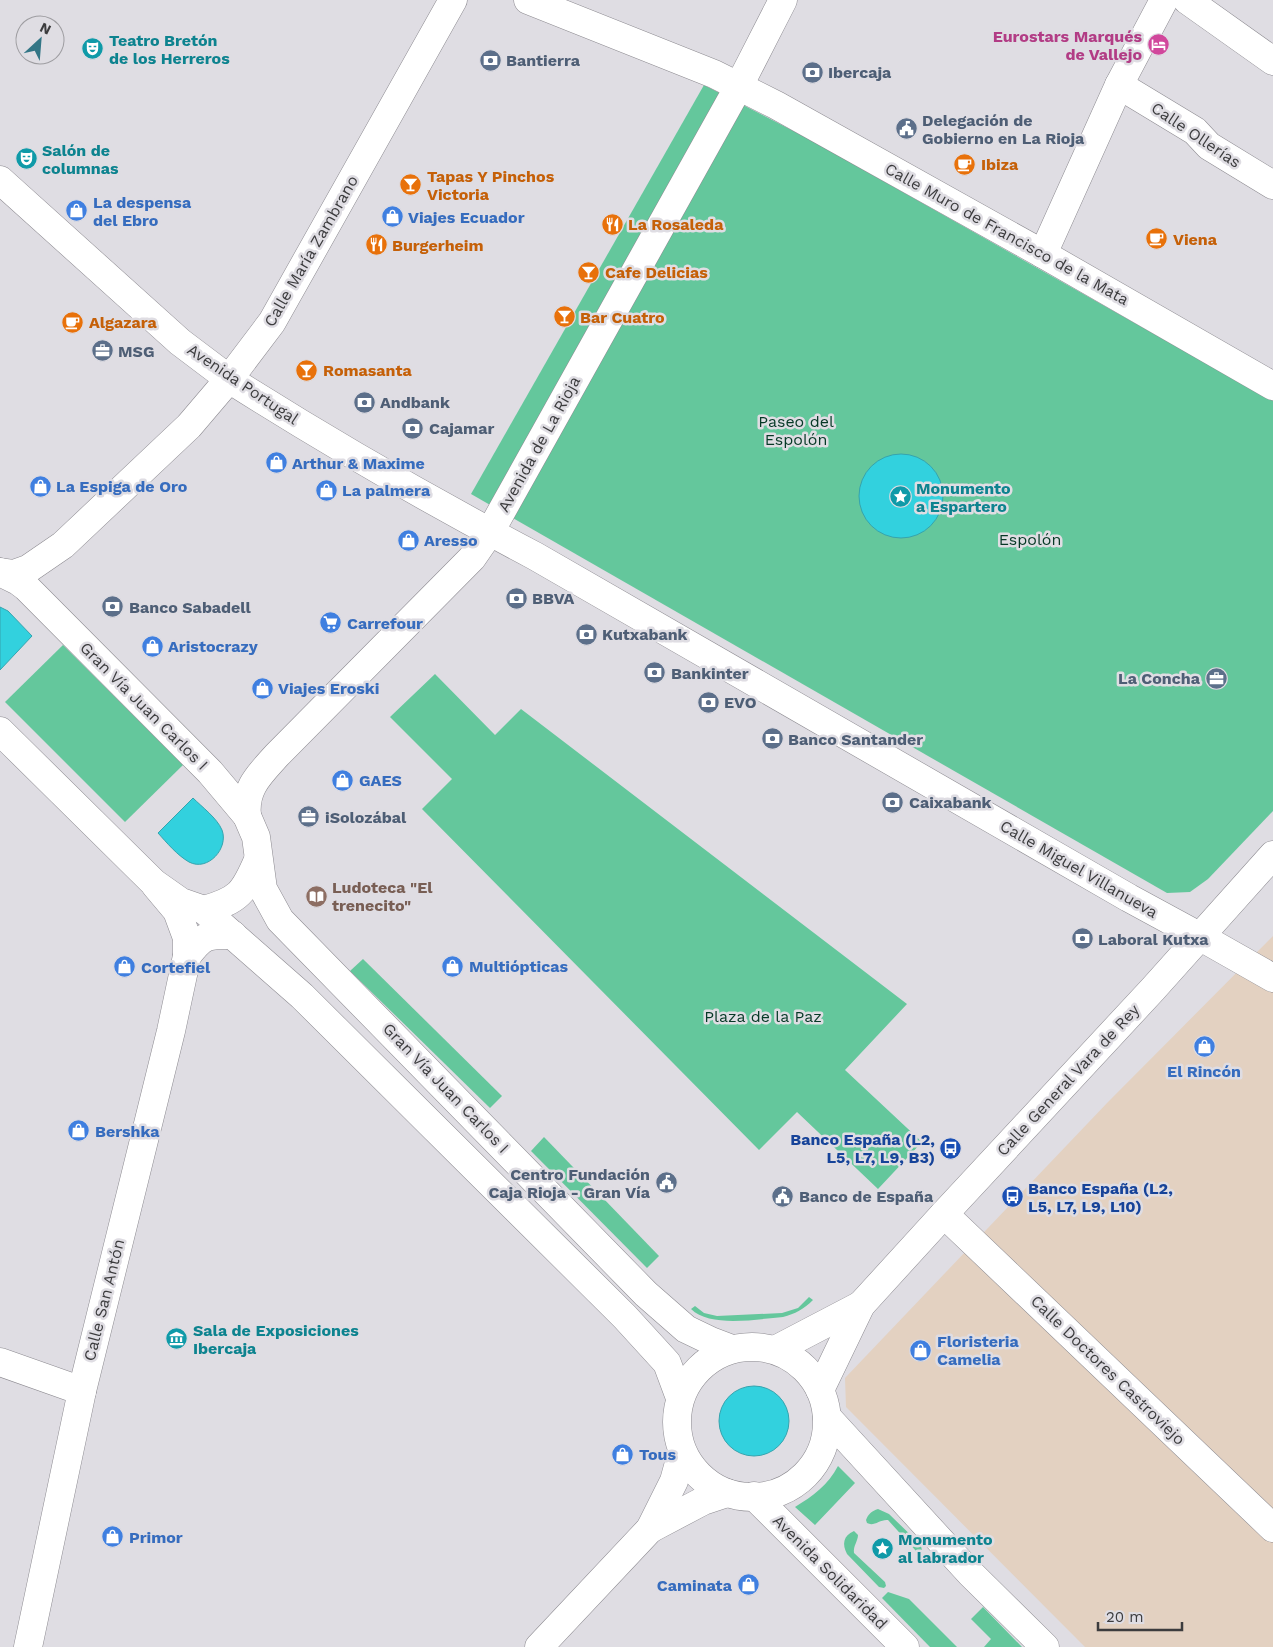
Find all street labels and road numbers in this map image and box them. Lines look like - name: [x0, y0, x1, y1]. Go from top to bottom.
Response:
- street label: Calle Ollerías: [1148, 98, 1244, 172]
- street label: Calle Muro de Francisco de la Mata: [882, 159, 1132, 309]
- street label: Calle María Zambrano: [260, 172, 362, 330]
- street label: Avenida Portugal: [184, 340, 302, 428]
- street label: Avenida de La Rioja: [494, 373, 584, 515]
- street label: Gran Vía Juan Carlos I: [76, 638, 212, 774]
- street label: Calle Miguel Villanueva: [997, 816, 1161, 922]
- street label: Calle General Vara de Rey: [993, 1000, 1144, 1160]
- street label: Gran Vía Juan Carlos I: [379, 1019, 513, 1157]
- street label: Calle San Antón: [80, 1237, 128, 1363]
- street label: Calle Doctores Castroviejo: [1027, 1291, 1189, 1449]
- street label: Avenida Solidaridad: [769, 1511, 891, 1633]

